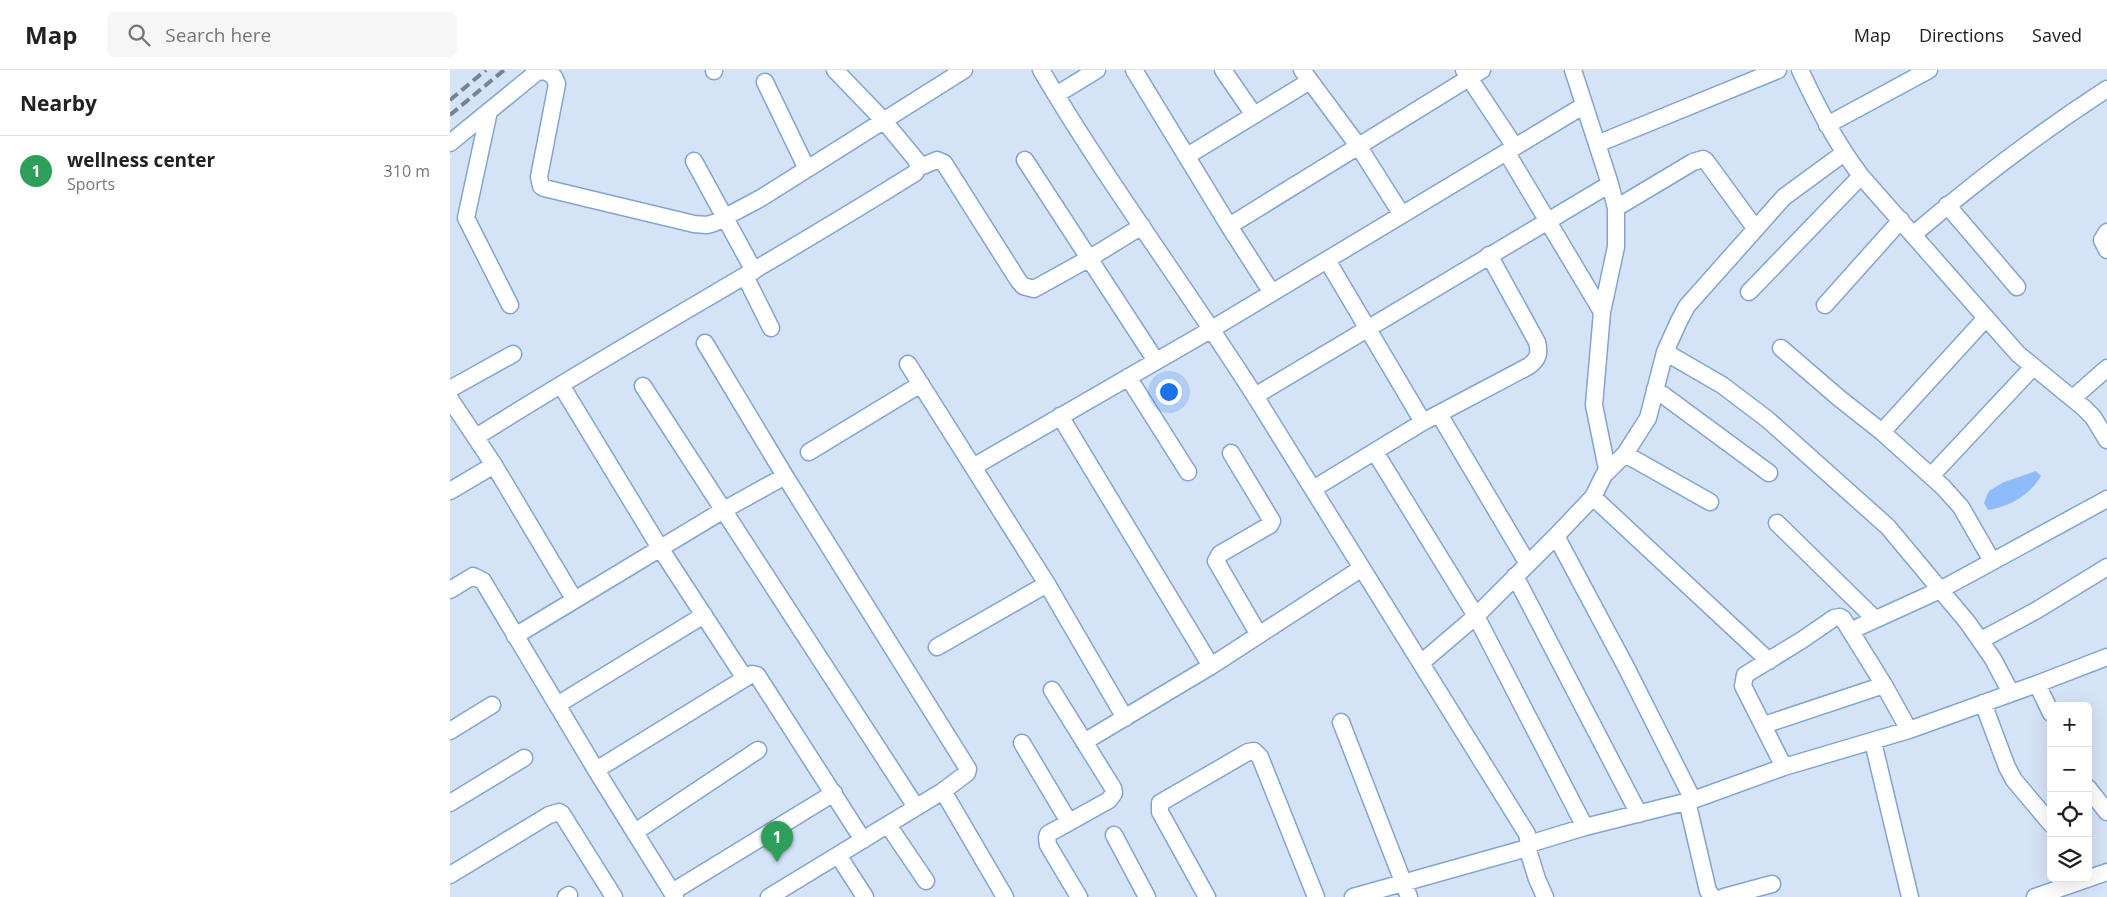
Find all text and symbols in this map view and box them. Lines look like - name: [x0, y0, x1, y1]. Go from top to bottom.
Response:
- search box: [107, 12, 457, 57]
- text: Map: [25, 18, 77, 51]
- icon: search: [125, 21, 153, 49]
- text: Search here: [165, 22, 271, 48]
- text: Map: [1854, 23, 1891, 47]
- text: Directions: [1919, 23, 2004, 47]
- text: Saved: [2032, 23, 2082, 47]
- text: Nearby: [20, 89, 97, 117]
- text: wellness center: [67, 147, 215, 173]
- text: 1: [31, 160, 41, 182]
- text: 310 m: [384, 160, 430, 182]
- text: Sports: [67, 173, 115, 195]
- your location: [1156, 379, 1182, 405]
- map controls: [2047, 702, 2092, 882]
- button: +: [2047, 702, 2092, 747]
- button: −: [2047, 747, 2092, 792]
- button: locate: [2047, 792, 2092, 837]
- pin: 1: [761, 821, 793, 862]
- button: layers: [2047, 837, 2092, 882]

